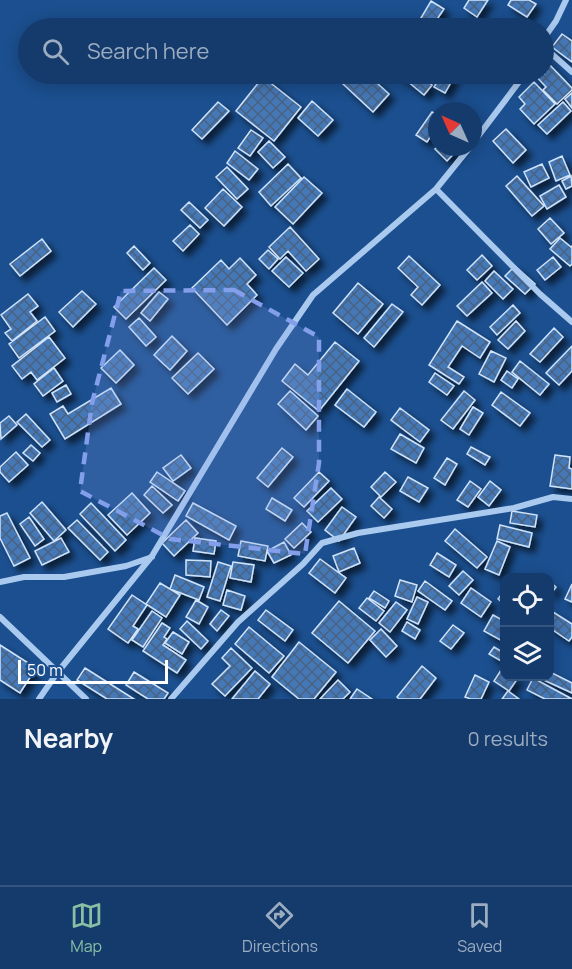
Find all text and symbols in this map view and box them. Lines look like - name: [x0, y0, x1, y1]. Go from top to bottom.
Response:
- search box: [18, 18, 554, 84]
- icon: search: [39, 35, 72, 68]
- text: Search here: [87, 36, 209, 66]
- north arrow: [428, 102, 482, 156]
- map controls: [500, 573, 554, 681]
- button: locate: [500, 573, 554, 627]
- button: layers: [500, 627, 554, 681]
- scale bar: [18, 657, 168, 684]
- text: 50 m: [27, 659, 63, 681]
- text: Nearby: [24, 720, 113, 756]
- text: 0 results: [468, 725, 548, 752]
- tab: Map: [70, 899, 103, 957]
- tab: Directions: [242, 899, 318, 957]
- tab: Saved: [457, 899, 502, 957]

